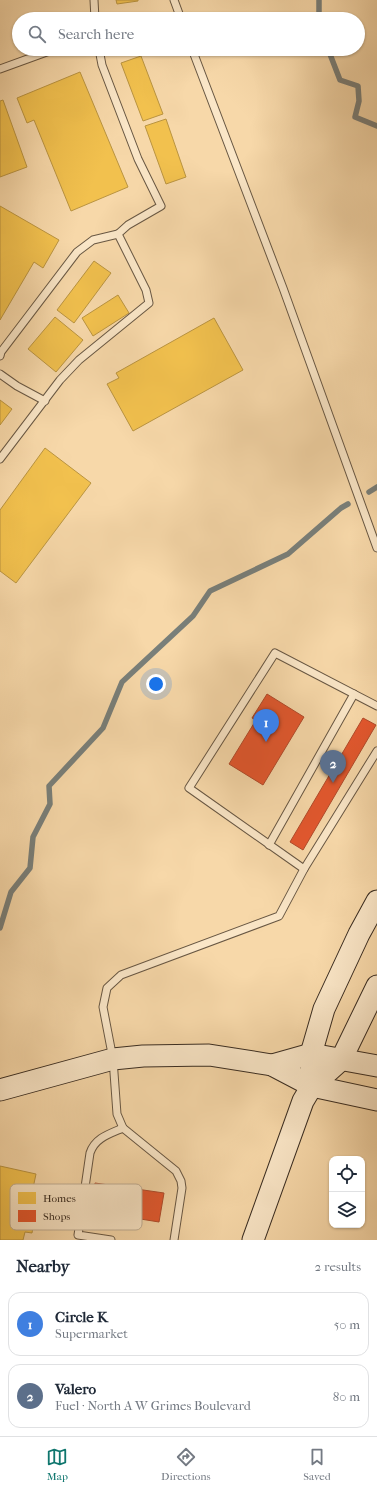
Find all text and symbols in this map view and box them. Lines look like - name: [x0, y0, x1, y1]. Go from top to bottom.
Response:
- search box: [12, 12, 365, 56]
- icon: search: [26, 23, 48, 45]
- text: Search here: [58, 25, 134, 43]
- your location: [146, 674, 166, 694]
- pin: 1: [253, 709, 279, 742]
- pin: 2: [320, 750, 346, 783]
- map controls: [329, 1156, 365, 1228]
- button: locate: [329, 1156, 365, 1192]
- legend: [10, 1184, 142, 1230]
- text: Homes: [43, 1192, 76, 1205]
- button: layers: [329, 1192, 365, 1228]
- text: Shops: [43, 1210, 70, 1223]
- text: Nearby: [16, 1256, 70, 1276]
- text: 2 results: [315, 1259, 361, 1274]
- text: Circle K: [55, 1308, 108, 1326]
- text: 1: [28, 1317, 32, 1332]
- text: 50 m: [334, 1317, 360, 1332]
- text: Supermarket: [55, 1326, 128, 1341]
- text: Valero: [55, 1380, 96, 1398]
- text: 2: [27, 1389, 33, 1404]
- text: 80 m: [333, 1389, 360, 1404]
- text: Fuel · North A W Grimes Boulevard: [55, 1398, 251, 1413]
- tab: Map: [46, 1446, 68, 1483]
- tab: Directions: [161, 1446, 211, 1483]
- tab: Saved: [303, 1446, 331, 1483]

